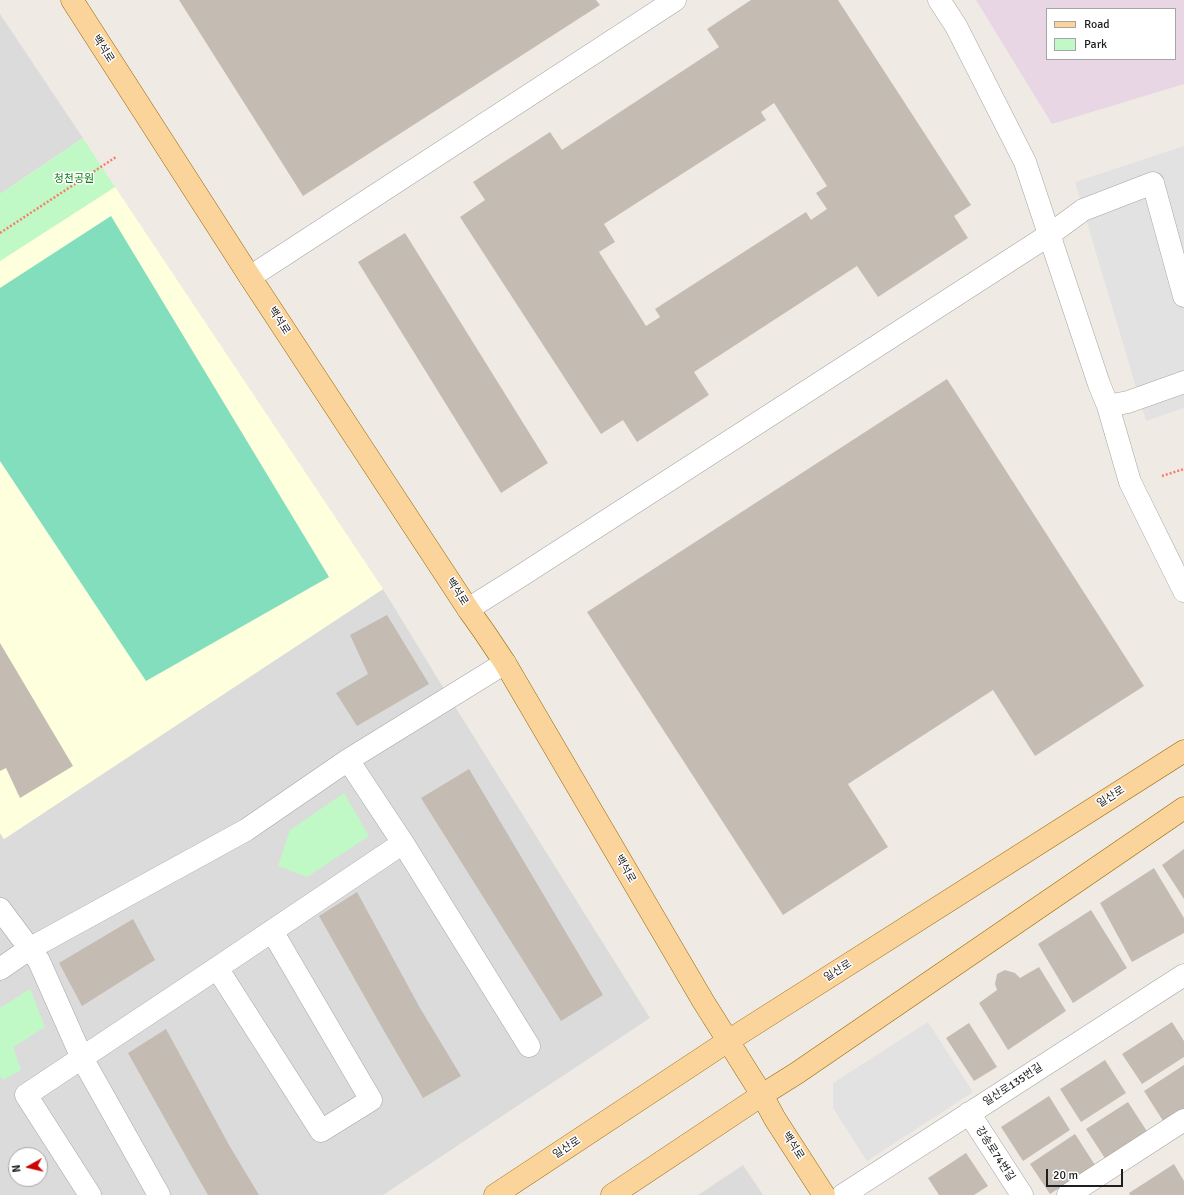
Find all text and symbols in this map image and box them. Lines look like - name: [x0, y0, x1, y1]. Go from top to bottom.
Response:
- legend: [1046, 8, 1176, 60]
- text: Road: [1084, 17, 1110, 32]
- street label: 백석로: [89, 33, 117, 65]
- text: Park: [1084, 37, 1107, 52]
- park label: 청천공원: [54, 172, 94, 186]
- street label: 백석로: [265, 305, 293, 337]
- street label: 백석로: [443, 576, 471, 608]
- street label: 일산로: [1095, 783, 1127, 811]
- street label: 백석로: [612, 853, 638, 885]
- street label: 일산로: [822, 957, 854, 985]
- street label: 일산로135번길: [981, 1061, 1045, 1109]
- street label: 강송로74번길: [972, 1124, 1018, 1184]
- street label: 백석로: [779, 1130, 807, 1162]
- street label: 일산로: [551, 1134, 583, 1162]
- north arrow: [8, 1147, 48, 1187]
- scale bar: [1048, 1161, 1125, 1187]
- text: N: [10, 1164, 24, 1173]
- text: 20 m: [1053, 1168, 1078, 1183]

